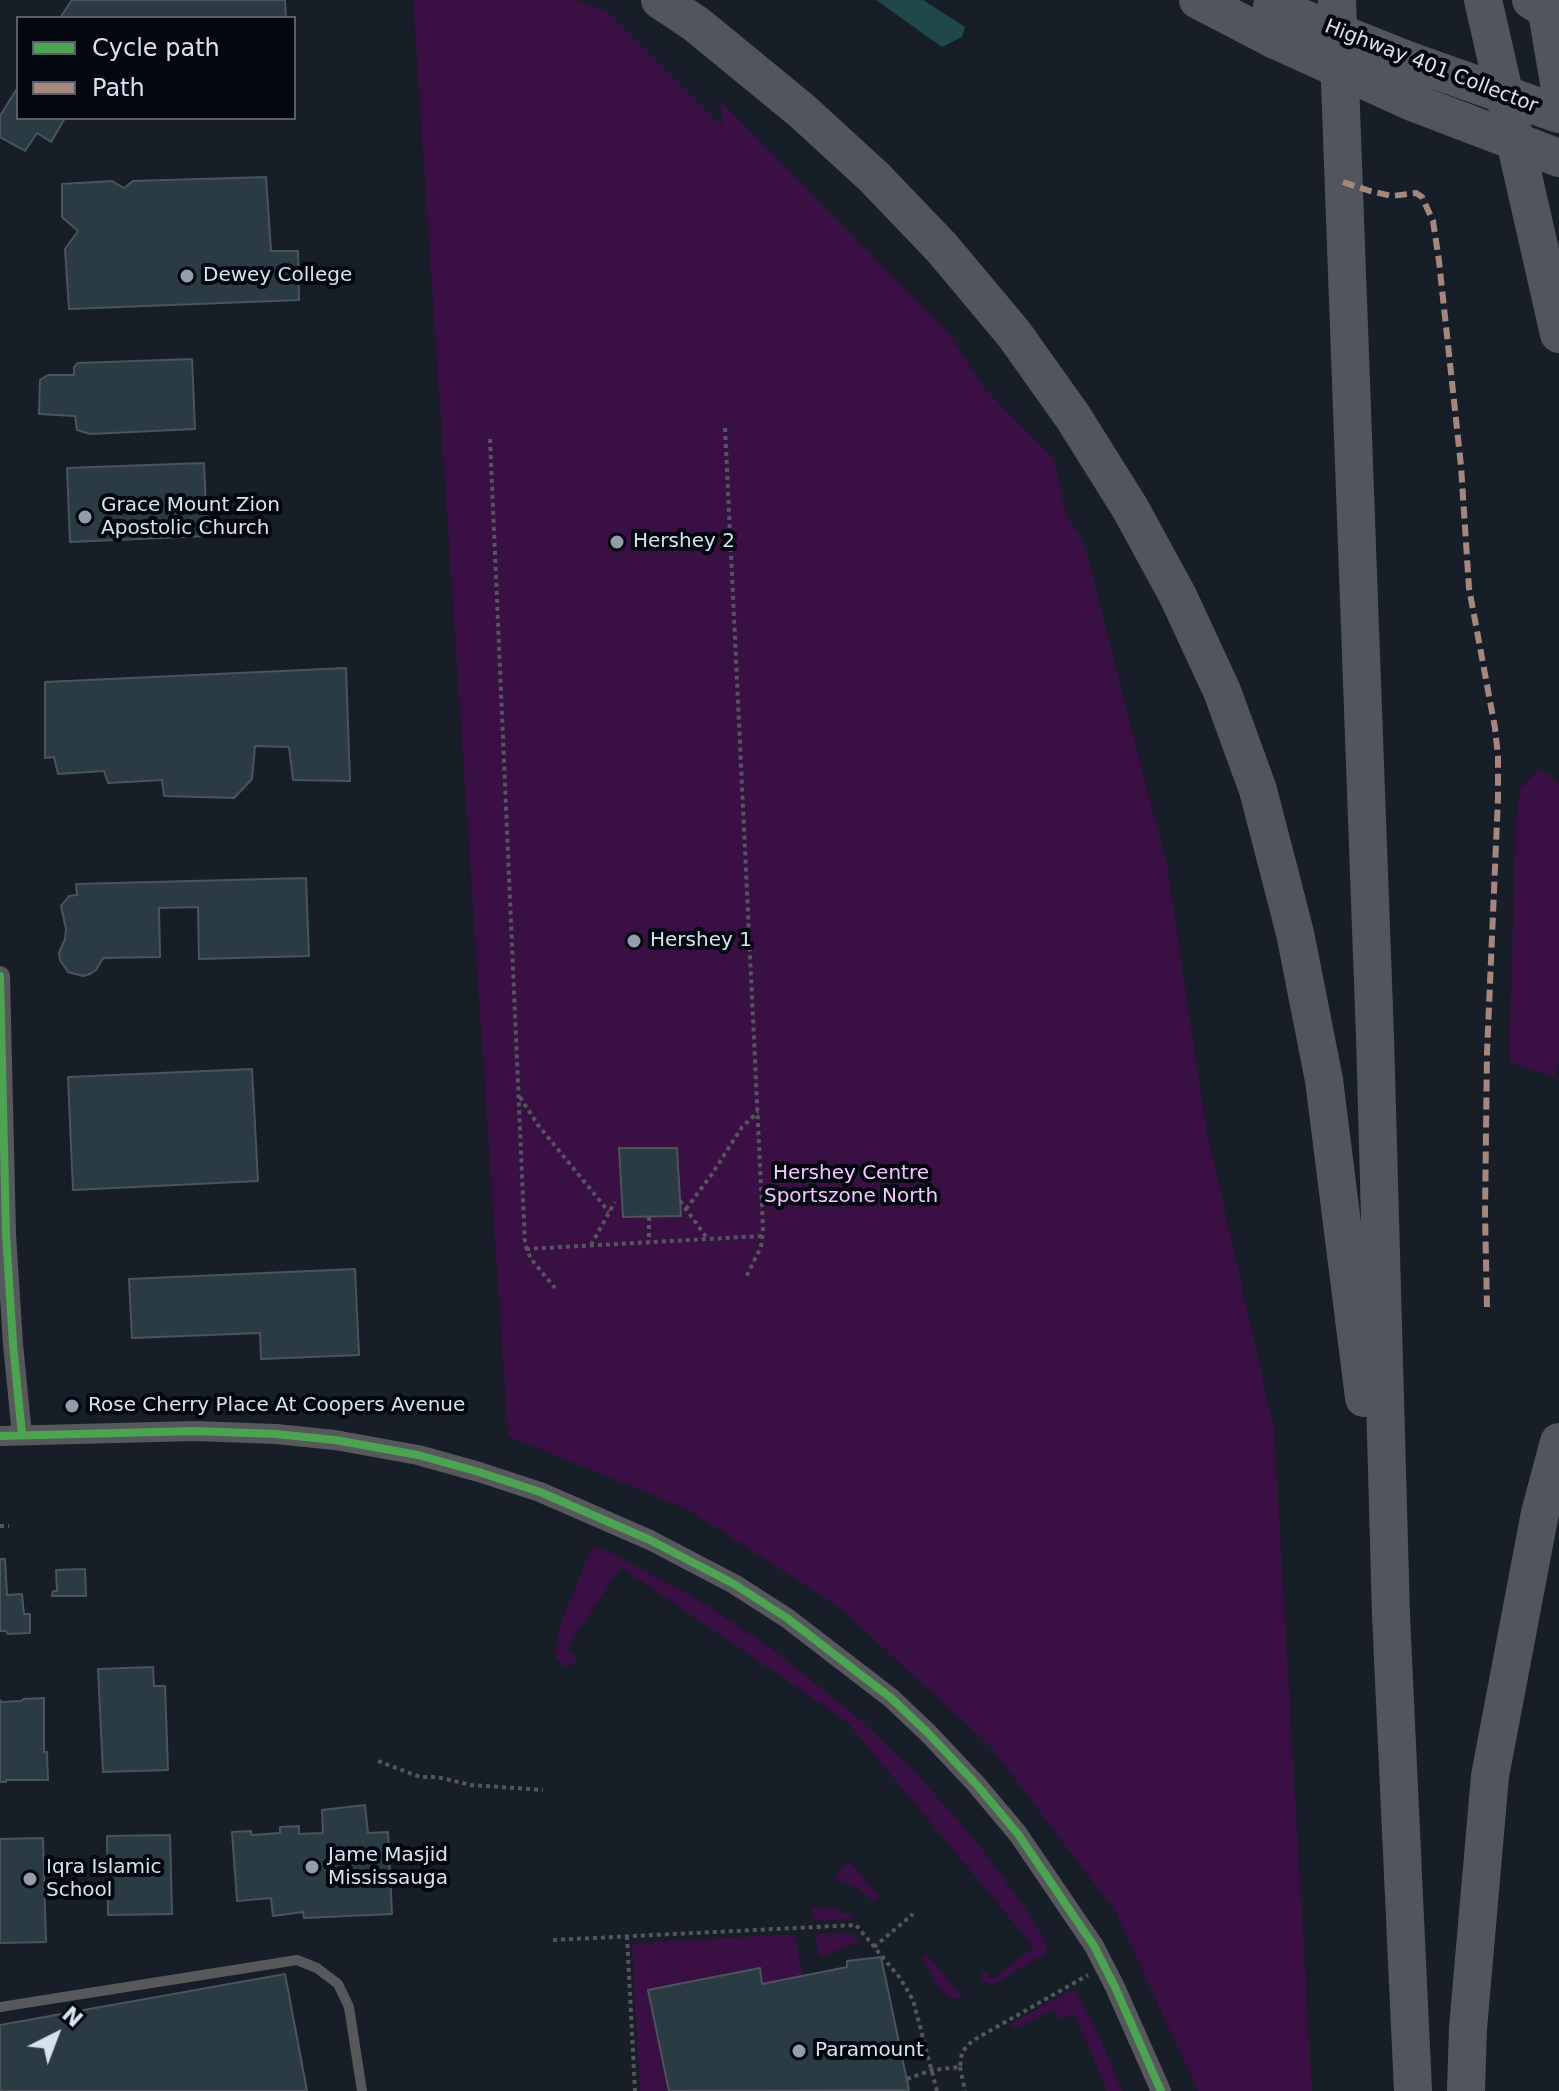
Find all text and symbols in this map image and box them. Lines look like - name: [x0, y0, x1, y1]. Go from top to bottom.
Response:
- street label: Highway 401 Collector: [1321, 15, 1541, 119]
- legend: [16, 16, 296, 120]
- text: Cycle path: [92, 34, 220, 62]
- text: Path: [92, 74, 145, 102]
- place label: Dewey College: [203, 264, 352, 288]
- marker: Dewey College: [178, 267, 196, 285]
- place label: Grace Mount Zion Apostolic Church: [101, 494, 280, 541]
- marker: Grace Mount Zion Apostolic Church: [76, 508, 94, 526]
- place label: Hershey 2: [633, 530, 735, 554]
- marker: Hershey 2: [608, 533, 626, 551]
- place label: Hershey 1: [650, 929, 752, 953]
- marker: Hershey 1: [625, 932, 643, 950]
- park label: Hershey Centre Sportszone North: [764, 1162, 938, 1209]
- place label: Rose Cherry Place At Coopers Avenue: [88, 1394, 465, 1418]
- marker: Rose Cherry Place At Coopers Avenue: [63, 1397, 81, 1415]
- place label: Jame Masjid Mississauga: [328, 1844, 448, 1891]
- place label: Iqra Islamic School: [46, 1856, 162, 1903]
- marker: Jame Masjid Mississauga: [303, 1858, 321, 1876]
- marker: Iqra Islamic School: [21, 1870, 39, 1888]
- north arrow: [16, 1995, 96, 2075]
- text: N: [57, 2001, 88, 2032]
- place label: Paramount: [815, 2039, 924, 2063]
- marker: Paramount: [790, 2042, 808, 2060]

